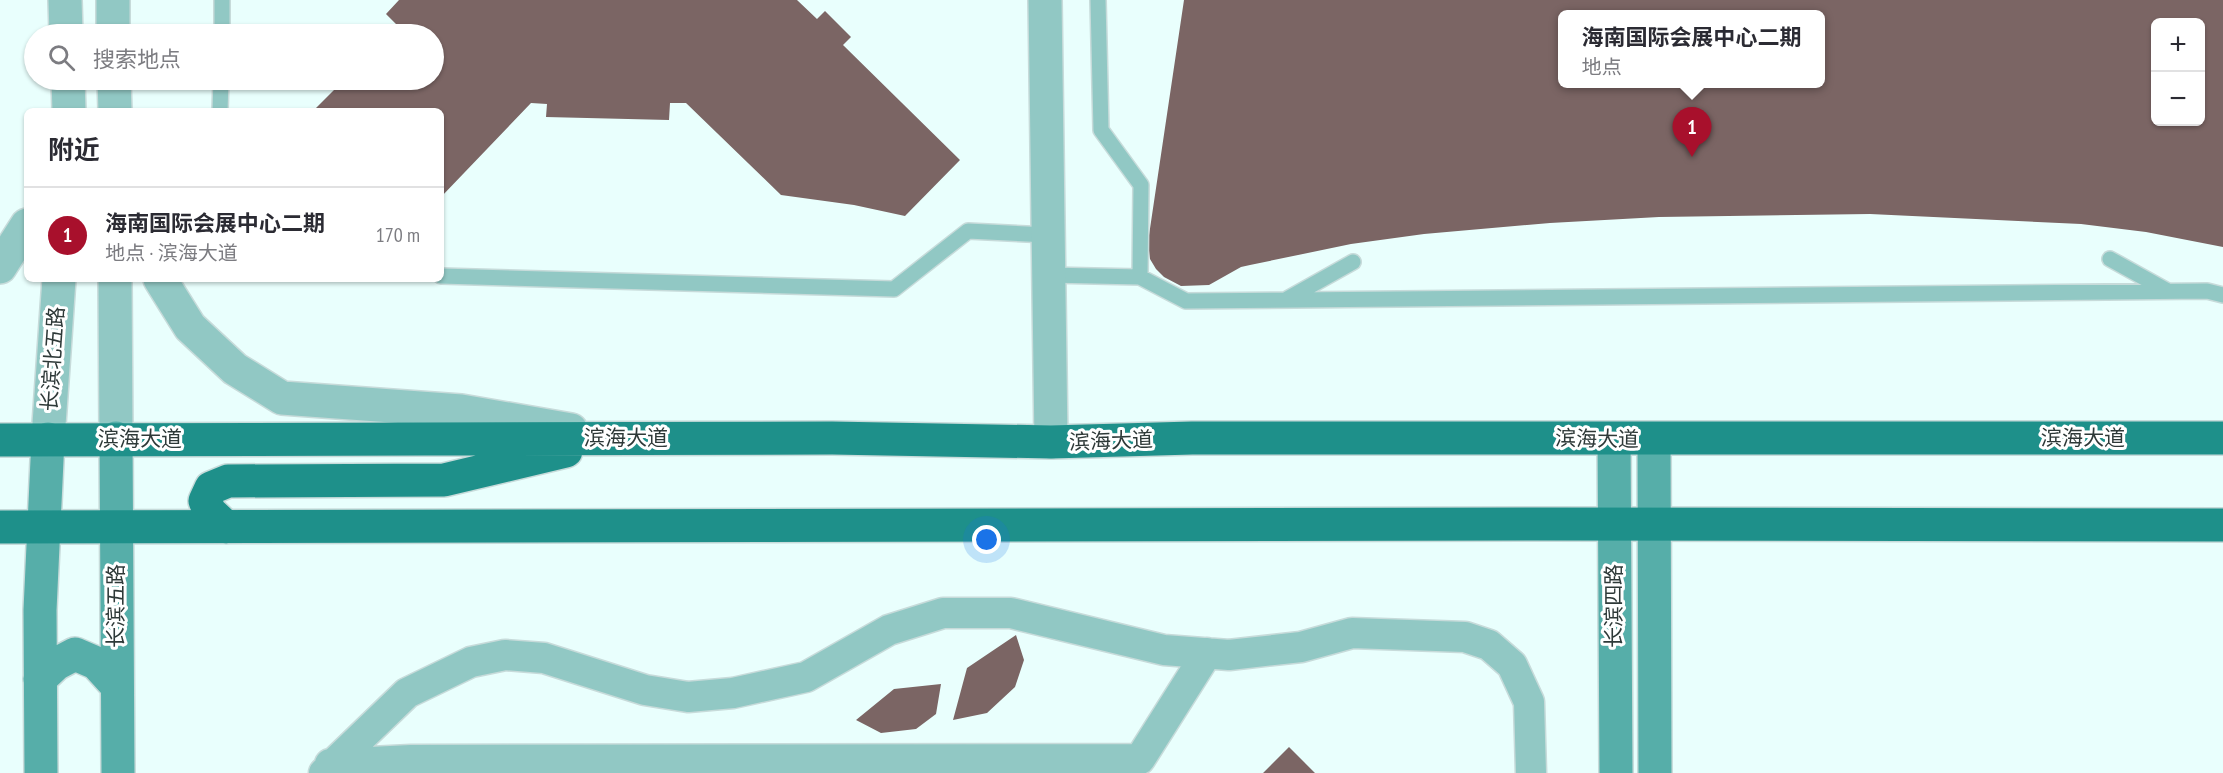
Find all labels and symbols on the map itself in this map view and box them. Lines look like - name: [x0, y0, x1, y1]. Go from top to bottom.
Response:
- pin: 1: [1672, 108, 1712, 157]
- street label: 长滨北五路: [35, 306, 70, 412]
- street label: 滨海大道: [584, 424, 668, 451]
- street label: 滨海大道: [1555, 424, 1639, 453]
- street label: 滨海大道: [2041, 424, 2125, 451]
- street label: 滨海大道: [98, 425, 182, 452]
- street label: 滨海大道: [1069, 426, 1153, 455]
- your location: [972, 525, 1001, 554]
- street label: 长滨五路: [102, 564, 129, 648]
- street label: 长滨四路: [1600, 564, 1627, 648]

